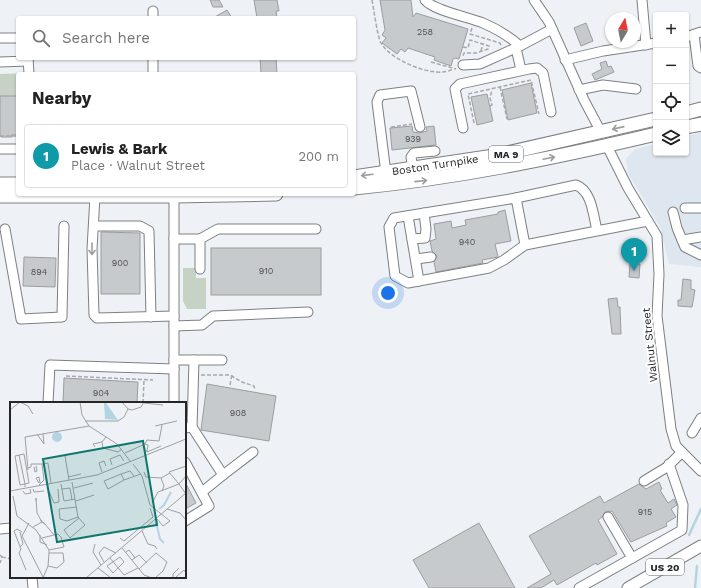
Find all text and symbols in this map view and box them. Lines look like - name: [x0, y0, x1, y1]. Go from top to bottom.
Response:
- north arrow: [605, 12, 641, 48]
- map controls: [653, 12, 689, 156]
- button: +: [653, 12, 689, 48]
- search box: [16, 16, 356, 60]
- icon: search: [30, 27, 52, 49]
- house number: 258: [417, 27, 433, 37]
- text: Search here: [62, 29, 150, 47]
- button: −: [653, 48, 689, 84]
- button: locate: [653, 84, 689, 120]
- text: Nearby: [32, 88, 91, 108]
- button: layers: [653, 120, 689, 156]
- one-way arrow: [612, 124, 625, 132]
- house number: 939: [405, 134, 421, 144]
- text: Lewis & Bark: [71, 140, 167, 158]
- road number: MA 9: [489, 146, 523, 162]
- text: 1: [43, 149, 49, 164]
- text: 200 m: [298, 149, 339, 164]
- street label: Boston Turnpike: [391, 152, 479, 178]
- one-way arrow: [542, 154, 555, 162]
- text: Place · Walnut Street: [71, 158, 205, 173]
- one-way arrow: [361, 171, 374, 179]
- one-way arrow: [414, 177, 427, 185]
- house number: 940: [459, 237, 476, 247]
- pin: 1: [621, 238, 647, 271]
- one-way arrow: [88, 242, 96, 255]
- house number: 900: [112, 258, 129, 268]
- house number: 910: [259, 266, 274, 276]
- house number: 894: [31, 267, 48, 277]
- your location: [378, 283, 398, 303]
- street label: Walnut Street: [640, 307, 660, 383]
- house number: 904: [93, 388, 110, 398]
- inset map: [10, 402, 186, 578]
- house number: 908: [230, 408, 246, 418]
- house number: 915: [638, 507, 652, 517]
- road number: US 20: [646, 559, 684, 575]

